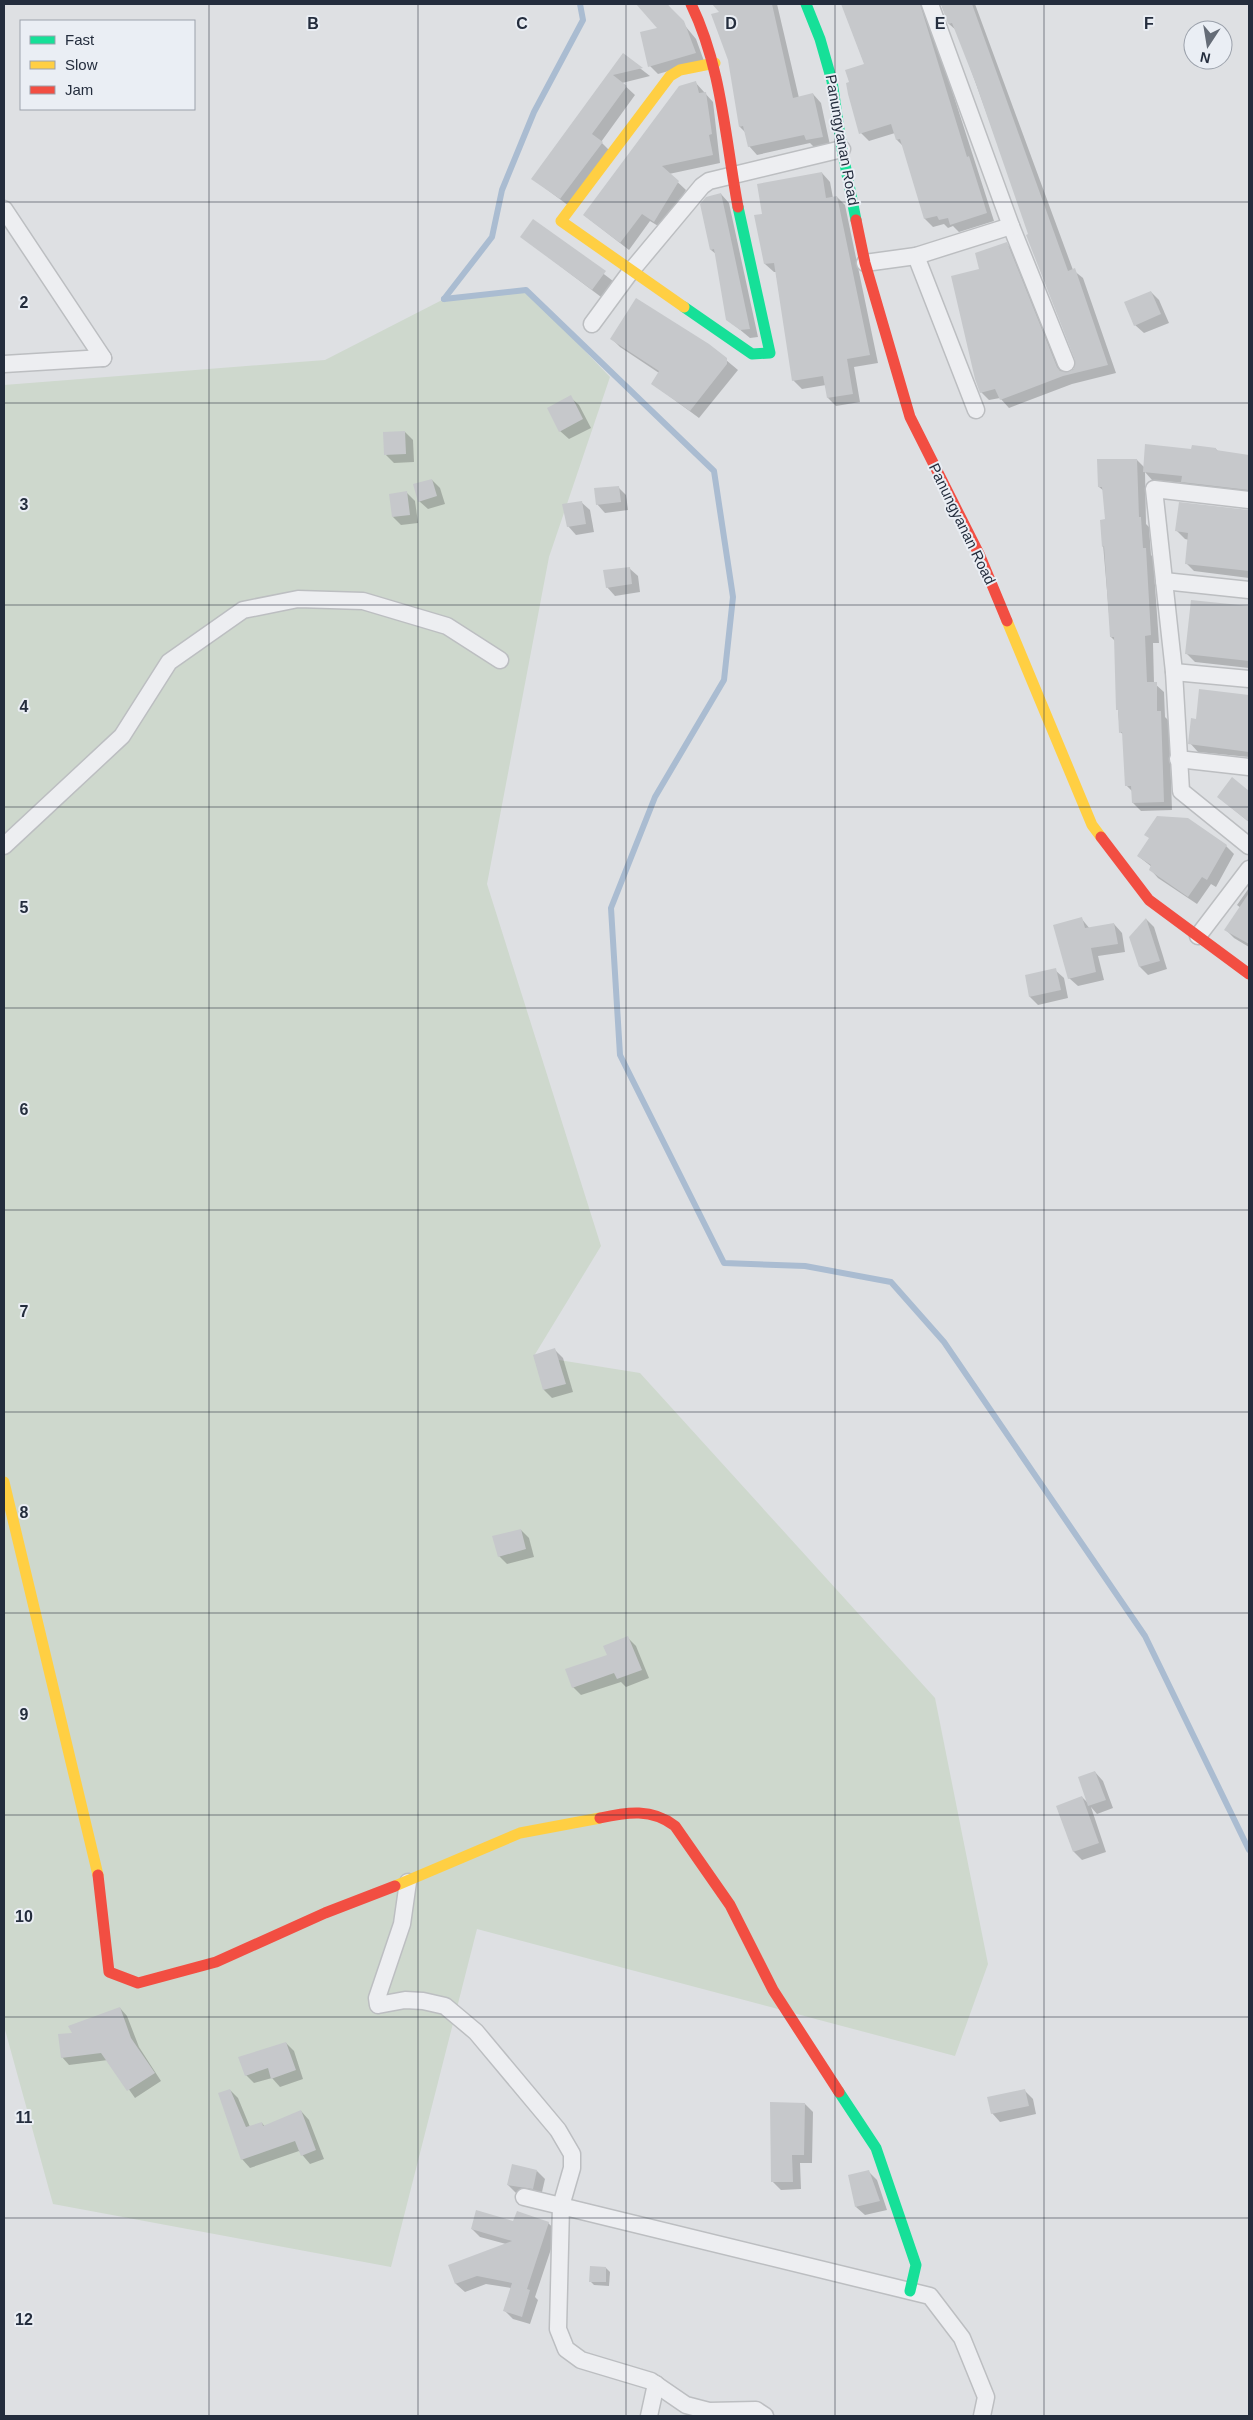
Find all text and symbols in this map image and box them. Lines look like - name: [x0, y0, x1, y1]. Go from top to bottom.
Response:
- text: B: [307, 15, 319, 32]
- text: C: [516, 15, 528, 32]
- text: D: [725, 15, 737, 32]
- text: E: [935, 15, 946, 32]
- text: F: [1144, 15, 1154, 32]
- legend: [20, 20, 195, 110]
- north arrow: [1183, 20, 1233, 70]
- text: Fast: [65, 31, 95, 48]
- text: N: [1199, 49, 1212, 67]
- text: Slow: [65, 56, 98, 73]
- street label: Panungyanan Road: [823, 73, 862, 207]
- text: Jam: [65, 81, 93, 98]
- text: 2: [20, 294, 29, 311]
- street label: Panungyanan Road: [926, 460, 999, 587]
- text: 3: [20, 496, 29, 513]
- text: 4: [20, 698, 29, 715]
- text: 5: [20, 899, 29, 916]
- text: 6: [20, 1101, 29, 1118]
- text: 7: [20, 1303, 29, 1320]
- text: 8: [20, 1504, 29, 1521]
- text: 9: [20, 1706, 29, 1723]
- text: 10: [15, 1908, 33, 1925]
- text: 11: [16, 2109, 33, 2126]
- text: 12: [15, 2311, 33, 2328]

